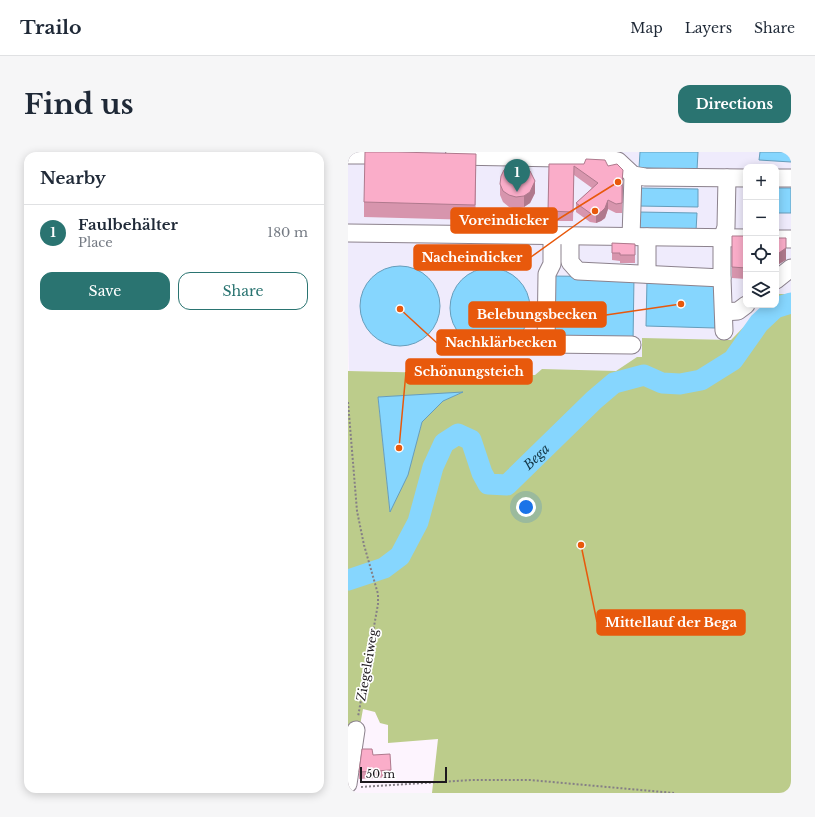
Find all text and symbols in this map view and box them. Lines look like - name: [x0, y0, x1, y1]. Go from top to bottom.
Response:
- text: Trailo: [20, 16, 82, 39]
- text: Map: [630, 19, 663, 37]
- text: Layers: [685, 19, 732, 37]
- text: Share: [754, 19, 795, 37]
- button: Directions: [678, 85, 791, 123]
- text: Find us: [24, 87, 134, 122]
- pin: 1: [504, 159, 530, 192]
- map controls: [743, 164, 779, 308]
- button: +: [743, 164, 779, 200]
- text: Nearby: [40, 168, 106, 189]
- button: −: [743, 200, 779, 236]
- callout: Voreindicker: [451, 208, 557, 233]
- text: Voreindicker: [458, 212, 549, 229]
- text: Faulbehälter: [78, 215, 178, 234]
- text: 1: [50, 224, 56, 241]
- text: 180 m: [267, 224, 308, 241]
- text: Place: [78, 234, 113, 251]
- button: locate: [743, 236, 779, 272]
- callout: Nacheindicker: [414, 245, 531, 270]
- text: Nacheindicker: [421, 249, 523, 266]
- button: Save: [40, 272, 170, 310]
- button: Share: [178, 272, 308, 310]
- button: layers: [743, 272, 779, 308]
- callout: Belebungsbecken: [469, 302, 606, 327]
- text: Belebungsbecken: [477, 306, 598, 323]
- callout: Nachklärbecken: [437, 330, 565, 355]
- text: Nachklärbecken: [445, 334, 558, 351]
- callout: Schönungsteich: [406, 359, 532, 384]
- text: Schönungsteich: [414, 363, 525, 380]
- water label: Bega: [519, 440, 553, 474]
- your location: [516, 497, 536, 517]
- callout: Mittellauf der Bega: [597, 610, 745, 635]
- text: Mittellauf der Bega: [605, 614, 737, 631]
- street label: Ziegeleiweg: [353, 627, 381, 702]
- scale bar: [360, 765, 447, 784]
- text: 50 m: [366, 767, 395, 781]

